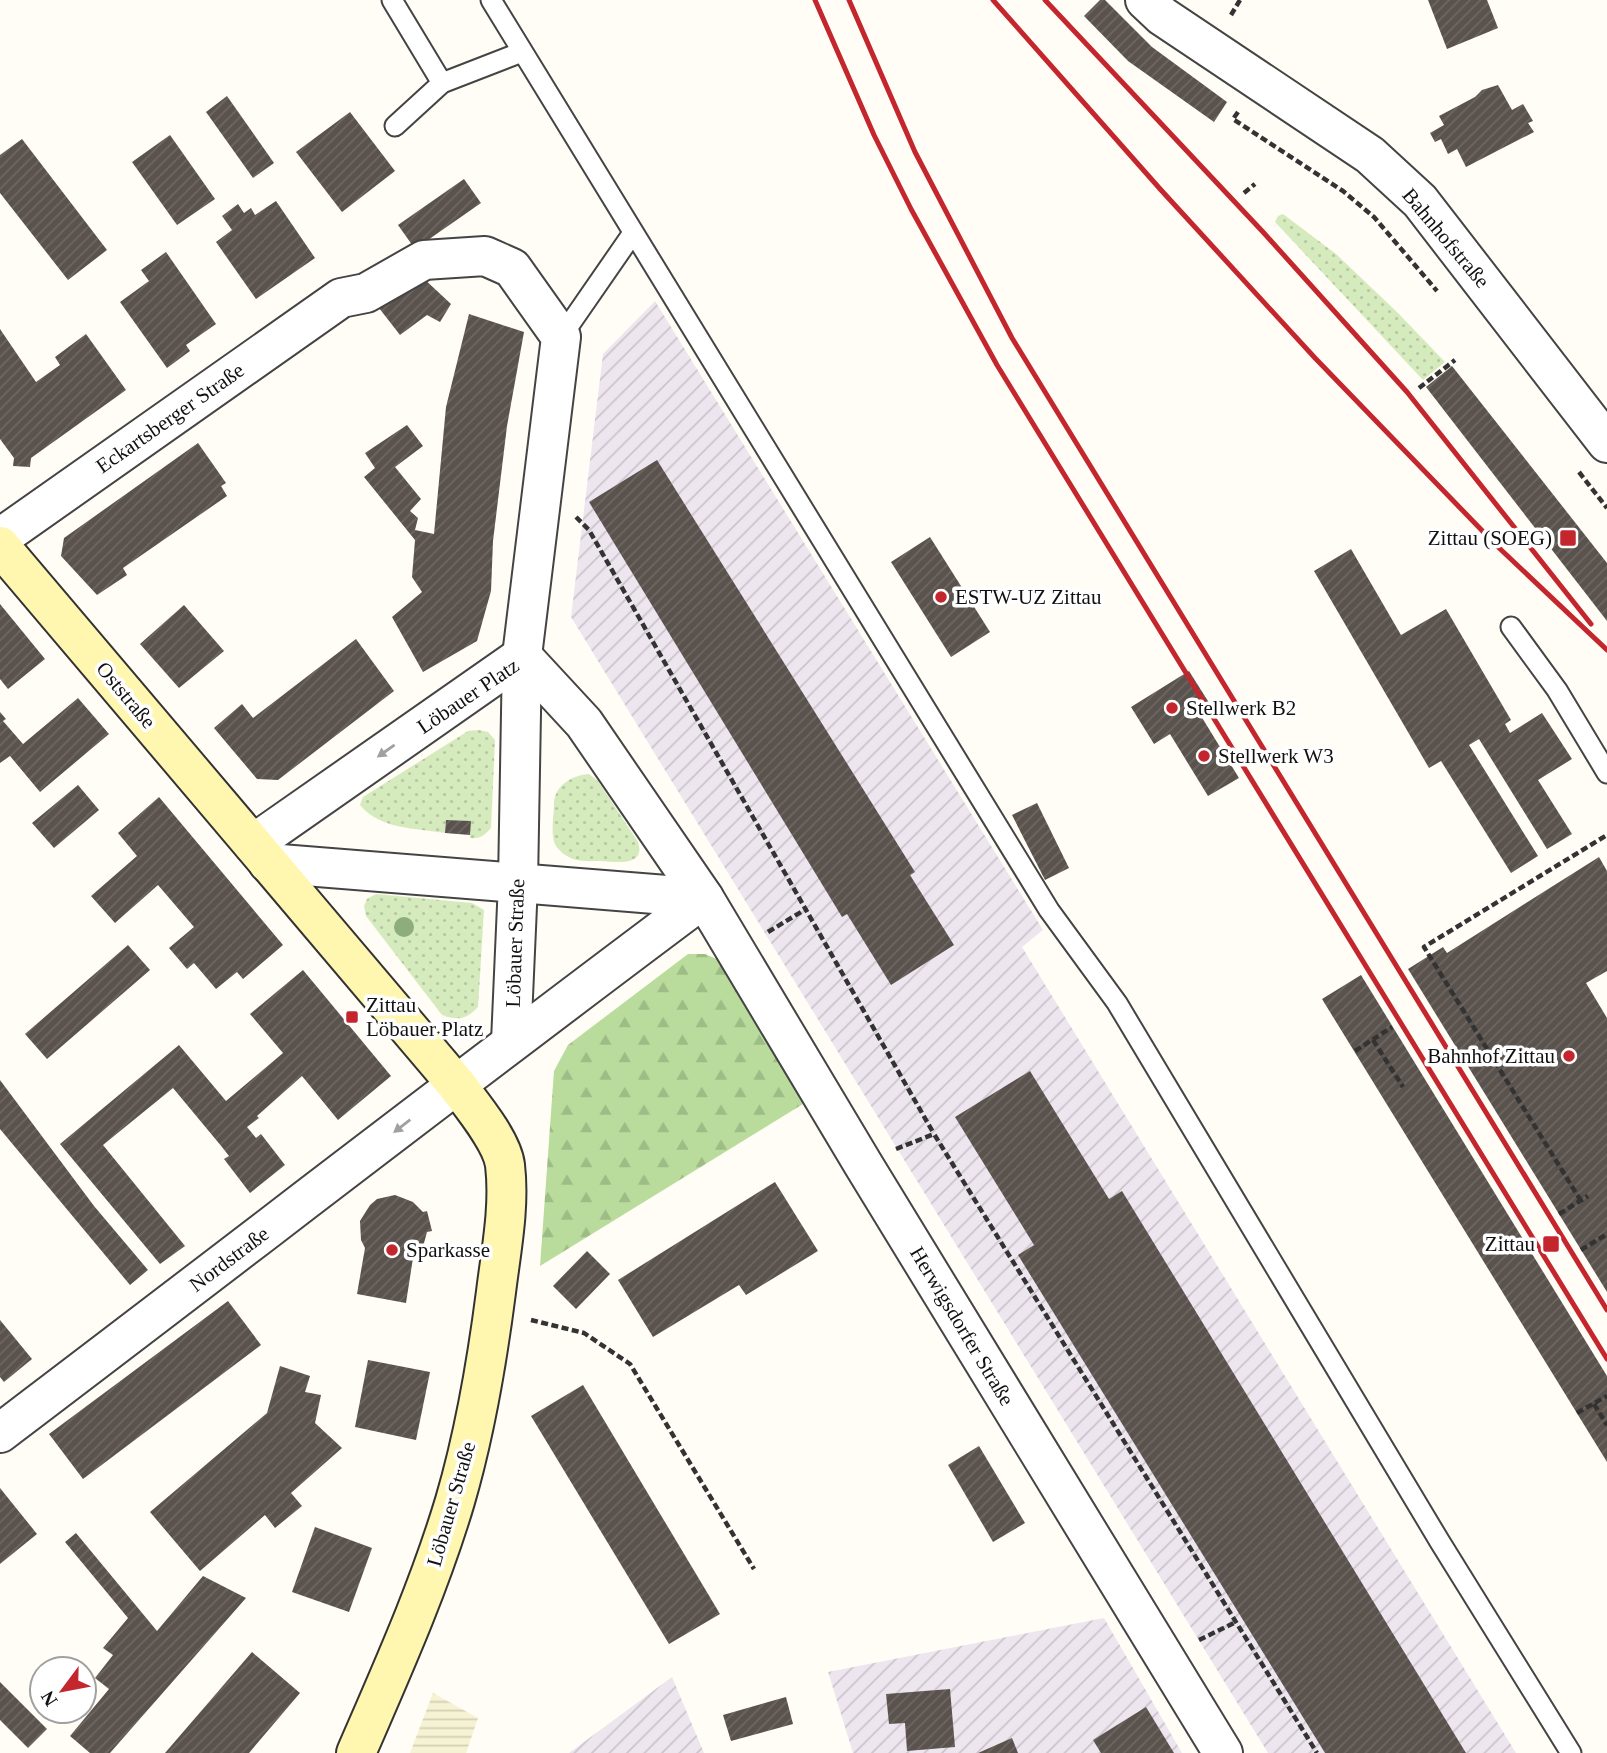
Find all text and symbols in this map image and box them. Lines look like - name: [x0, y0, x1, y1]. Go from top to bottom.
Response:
- street label: Bahnhofstraße: [1397, 183, 1495, 293]
- street label: Eckartsberger Straße: [91, 358, 249, 478]
- place label: Zittau (SOEG): [1428, 526, 1552, 550]
- marker: Zittau (SOEG): [1558, 528, 1578, 548]
- place label: ESTW-UZ Zittau: [955, 585, 1102, 609]
- marker: ESTW-UZ Zittau: [933, 589, 949, 605]
- street label: Löbauer Platz: [413, 653, 523, 739]
- street label: Oststraße: [91, 657, 161, 733]
- place label: Stellwerk B2: [1186, 696, 1296, 720]
- marker: Stellwerk B2: [1164, 700, 1180, 716]
- one-way arrow: [377, 744, 395, 758]
- place label: Stellwerk W3: [1218, 744, 1334, 768]
- marker: Stellwerk W3: [1196, 748, 1212, 764]
- street label: Löbauer Straße: [501, 878, 529, 1008]
- place label: Zittau Löbauer Platz: [366, 993, 483, 1041]
- marker: Zittau Löbauer Platz: [344, 1009, 360, 1025]
- place label: Bahnhof Zittau: [1427, 1044, 1555, 1068]
- marker: Bahnhof Zittau: [1561, 1048, 1577, 1064]
- one-way arrow: [394, 1119, 412, 1134]
- street label: Nordstraße: [185, 1221, 273, 1297]
- place label: Zittau: [1485, 1232, 1535, 1256]
- marker: Zittau: [1541, 1234, 1561, 1254]
- place label: Sparkasse: [406, 1238, 490, 1262]
- marker: Sparkasse: [384, 1242, 400, 1258]
- street label: Herwigsdorfer Straße: [905, 1242, 1019, 1410]
- street label: Löbauer Straße: [422, 1439, 480, 1569]
- north arrow: [28, 1655, 98, 1725]
- text: N: [36, 1687, 62, 1710]

